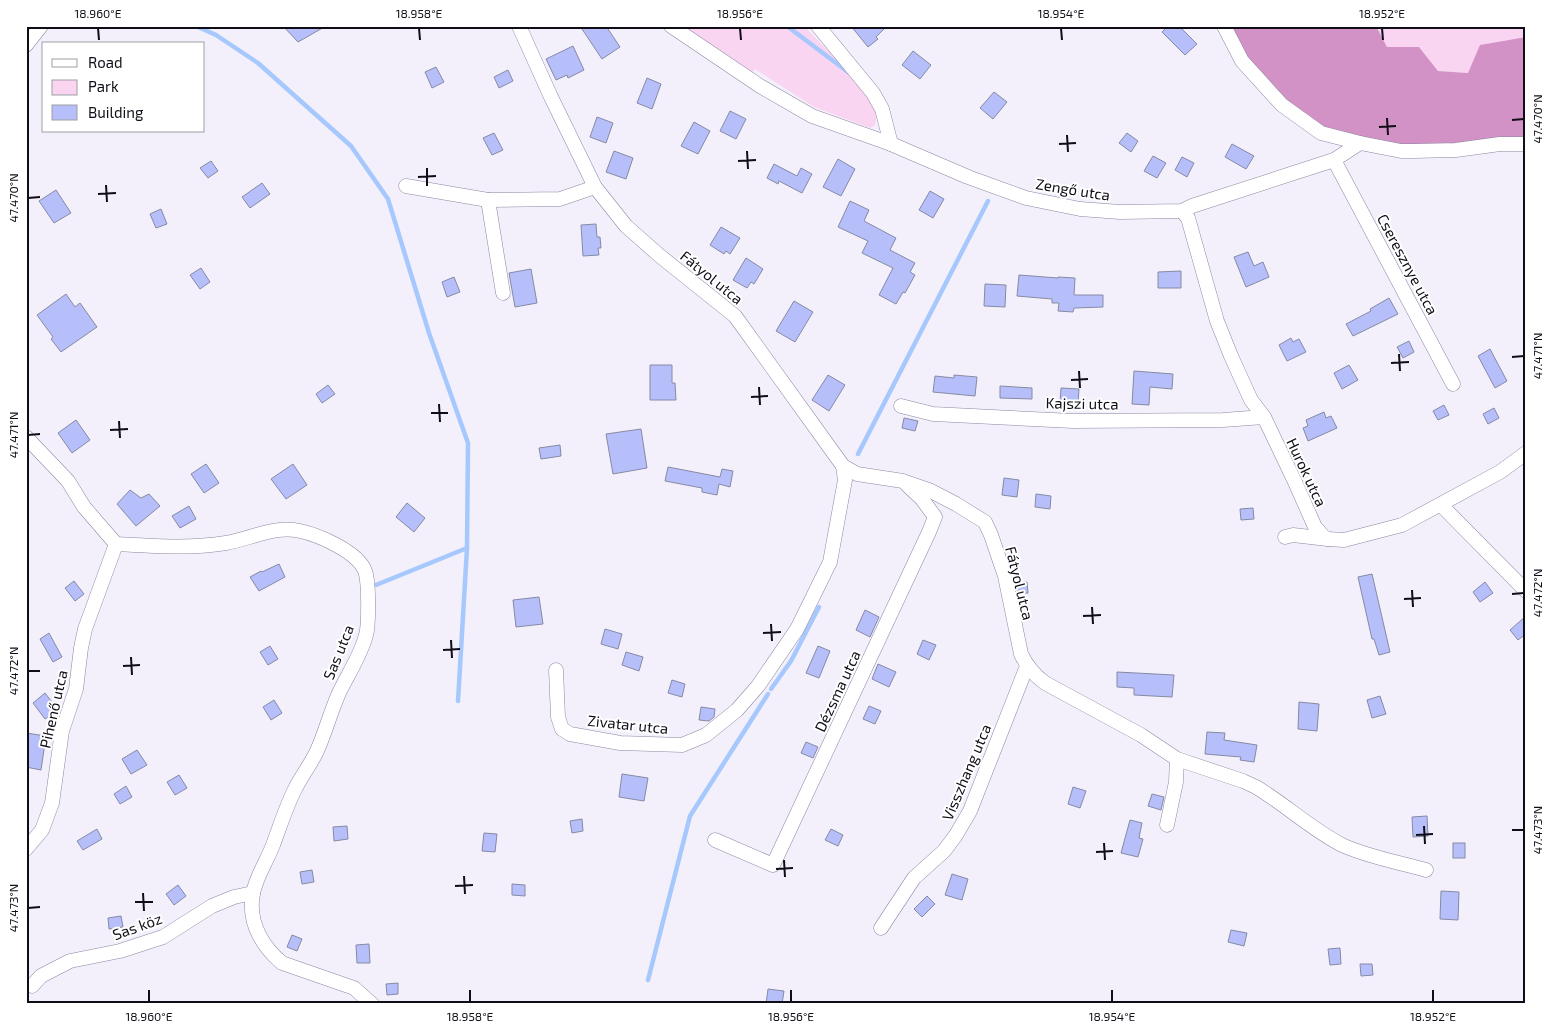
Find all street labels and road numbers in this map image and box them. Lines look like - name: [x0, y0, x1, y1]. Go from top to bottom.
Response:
- street label: Zengő utca: [1034, 174, 1112, 204]
- street label: Cseresznye utca: [1374, 211, 1442, 317]
- street label: Fátyol utca: [677, 246, 747, 308]
- street label: Kajszi utca: [1045, 393, 1119, 414]
- street label: Hurok utca: [1283, 435, 1331, 509]
- street label: Fátyol utca: [1002, 544, 1038, 622]
- street label: Sas utca: [319, 622, 357, 682]
- street label: Dézsma utca: [810, 647, 864, 735]
- street label: Pihenő utca: [35, 668, 71, 750]
- street label: Zivatar utca: [587, 711, 669, 737]
- street label: Visszhang utca: [938, 721, 994, 823]
- street label: Sas köz: [110, 909, 164, 943]

